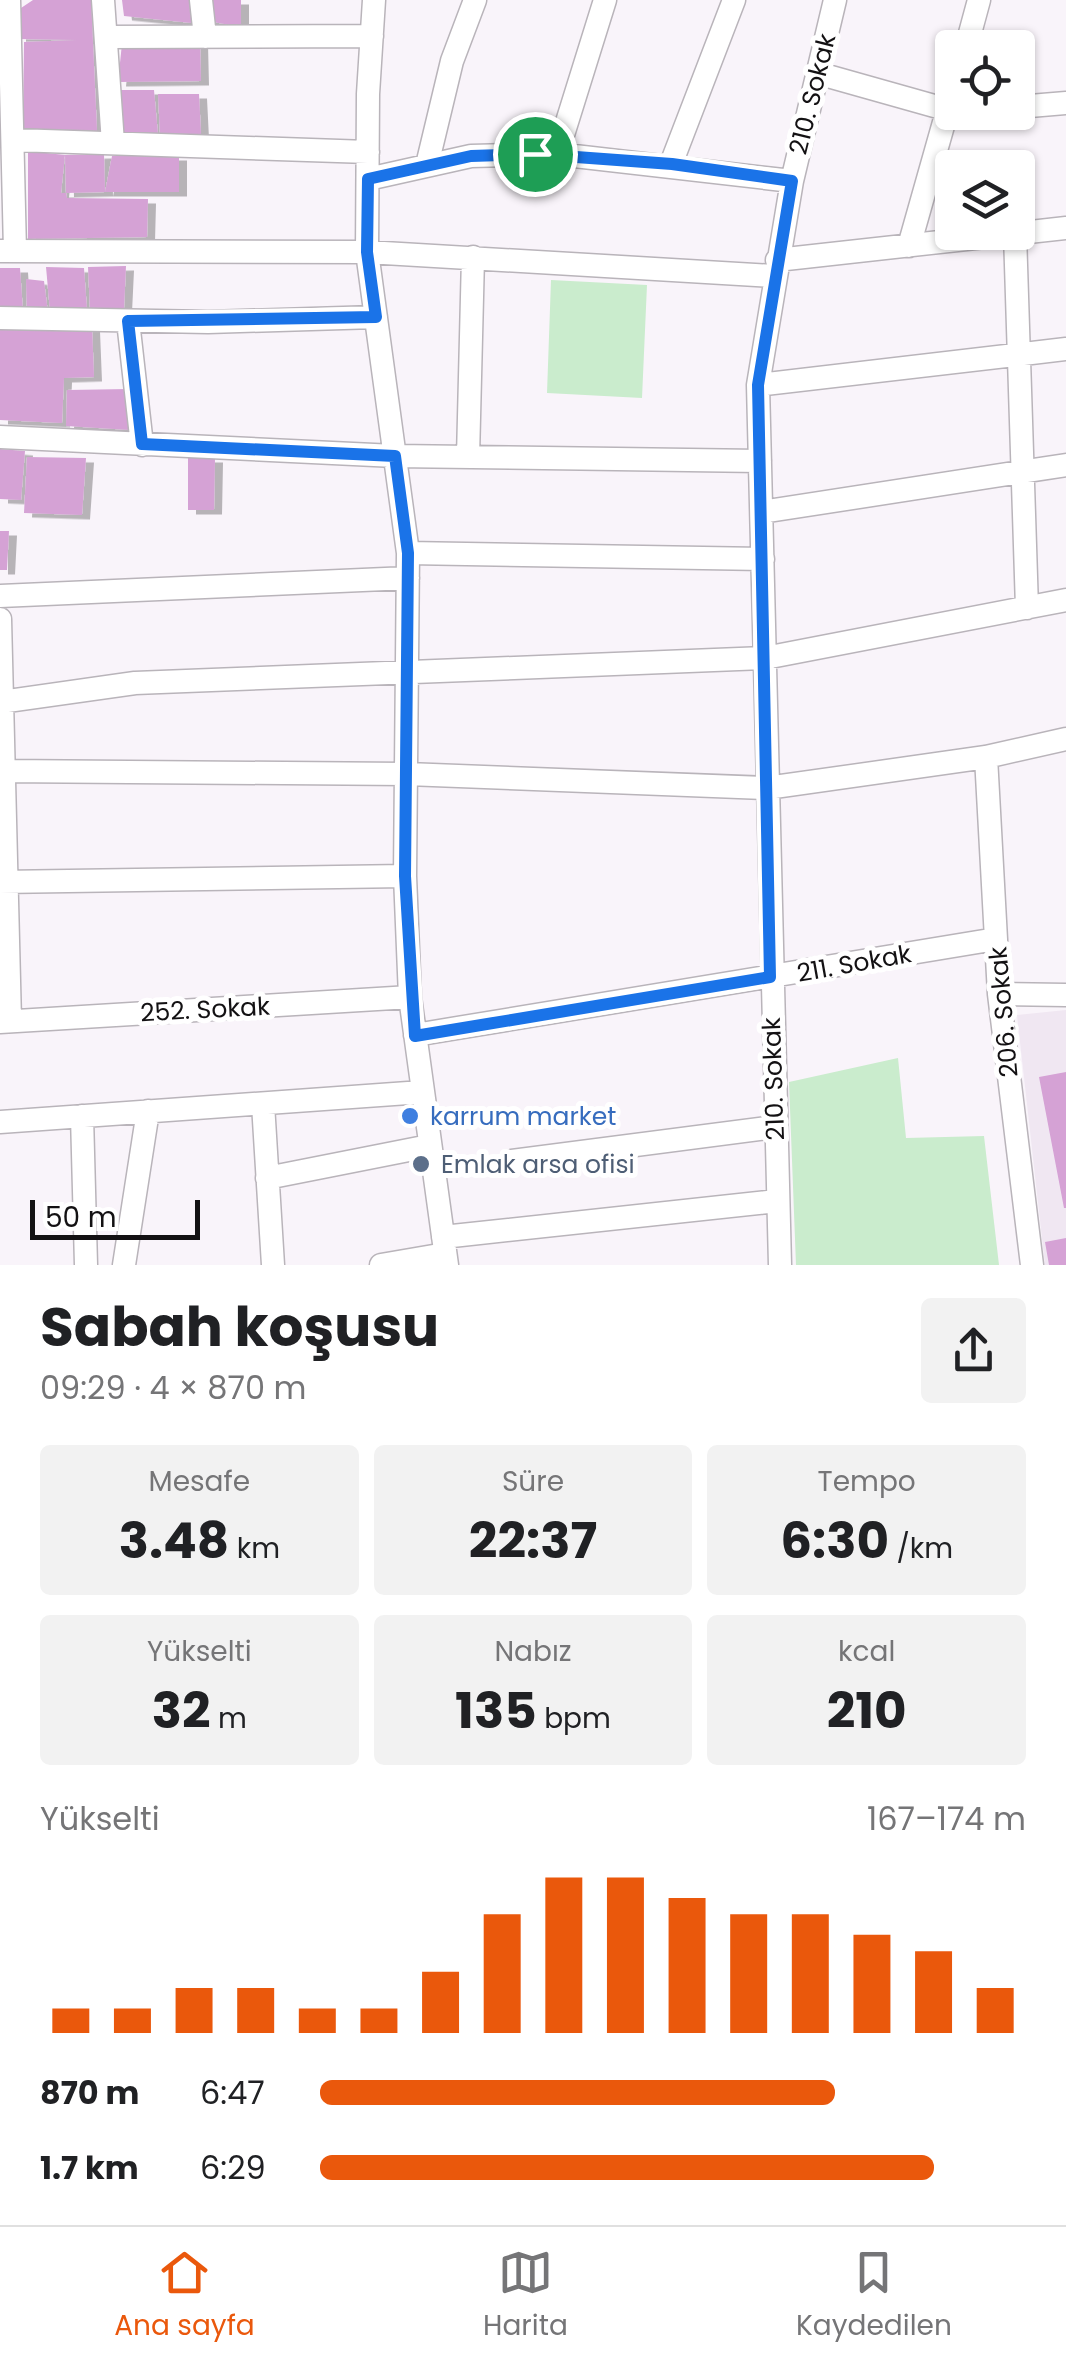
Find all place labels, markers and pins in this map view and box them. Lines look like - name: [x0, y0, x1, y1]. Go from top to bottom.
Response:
- pin: [493, 112, 578, 197]
- place label: karrum market: [430, 1099, 616, 1134]
- marker: karrum market: [399, 1105, 421, 1127]
- place label: Emlak arsa ofisi: [441, 1147, 635, 1182]
- marker: Emlak arsa ofisi: [410, 1153, 432, 1175]

